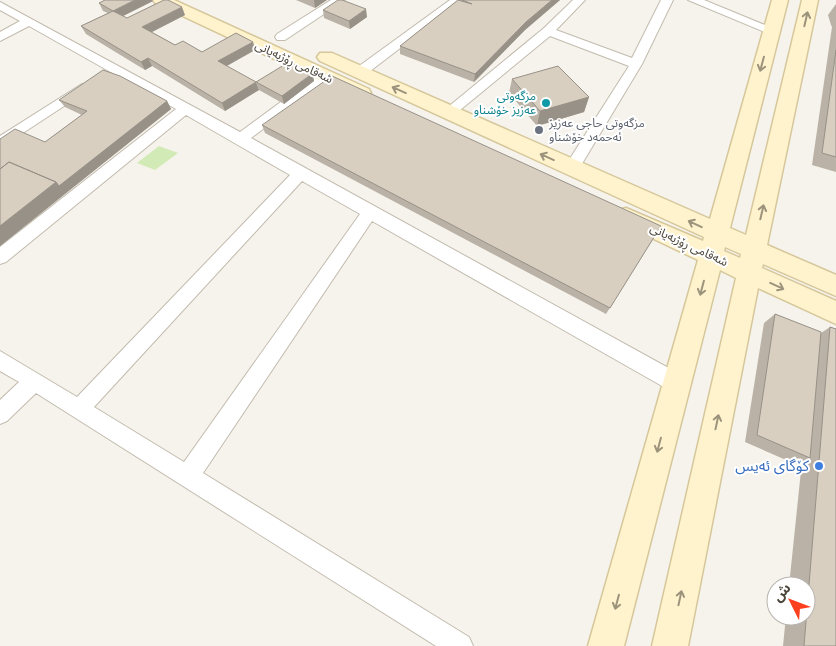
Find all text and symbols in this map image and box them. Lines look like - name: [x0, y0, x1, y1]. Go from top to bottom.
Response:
- one-way arrow: [802, 12, 811, 28]
- street label: شەقامی ڕۆژبەیانی: [251, 38, 335, 89]
- one-way arrow: [757, 56, 767, 72]
- one-way arrow: [392, 84, 407, 94]
- place label: مزگەوتی عەزیز خۆشناو: [474, 89, 536, 117]
- marker: مزگەوتی عەزیز خۆشناو: [540, 97, 552, 109]
- place label: مزگەوتی حاجی عەزیز ئەحمەد خۆشناو: [548, 116, 645, 144]
- marker: مزگەوتی حاجی عەزیز ئەحمەد خۆشناو: [533, 124, 545, 136]
- one-way arrow: [540, 151, 555, 161]
- one-way arrow: [758, 204, 767, 220]
- one-way arrow: [688, 219, 703, 228]
- street label: شەقامی ڕۆژبەیانی: [646, 221, 730, 272]
- one-way arrow: [697, 280, 706, 296]
- one-way arrow: [769, 281, 784, 291]
- one-way arrow: [713, 415, 722, 431]
- one-way arrow: [654, 437, 664, 453]
- place label: کۆگای ئەیس: [735, 457, 810, 475]
- marker: کۆگای ئەیس: [813, 460, 825, 472]
- north arrow: [766, 576, 816, 626]
- text: ش: [769, 580, 794, 605]
- one-way arrow: [676, 591, 685, 607]
- one-way arrow: [612, 594, 622, 610]

